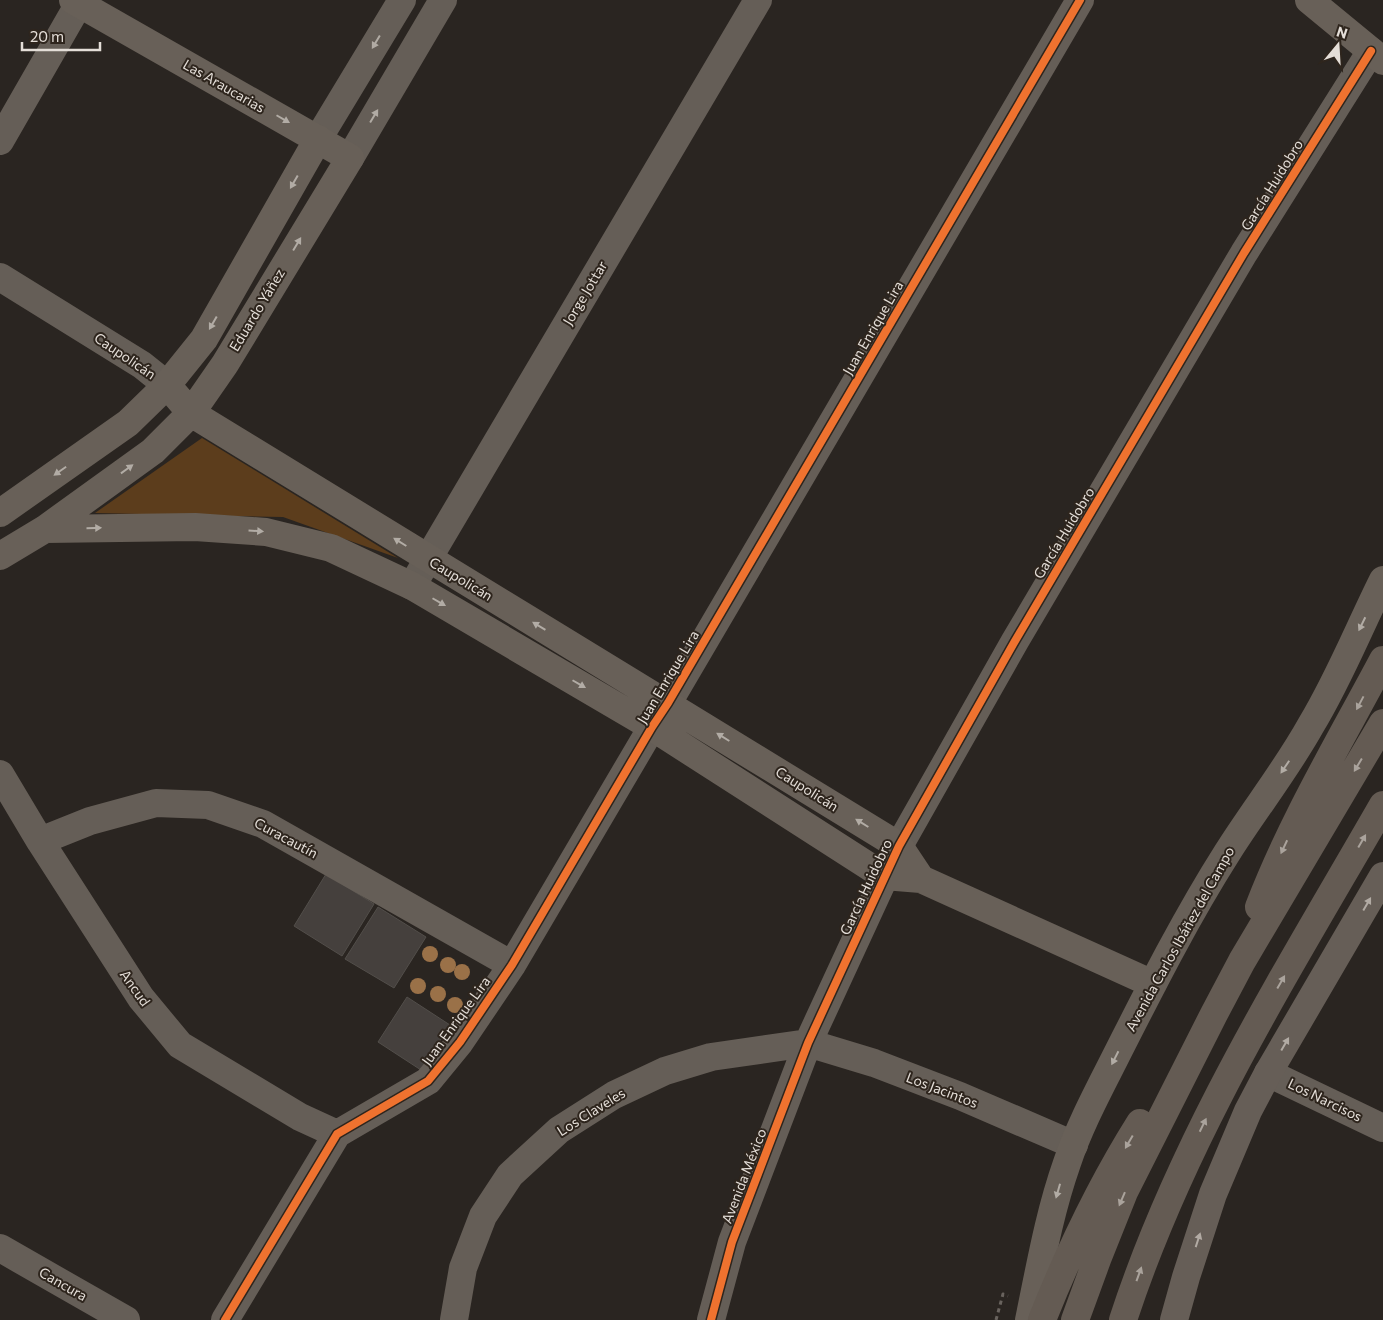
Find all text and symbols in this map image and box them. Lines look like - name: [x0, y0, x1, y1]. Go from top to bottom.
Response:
- scale bar: [22, 20, 100, 52]
- north arrow: [1313, 20, 1363, 70]
- text: N: [1335, 22, 1350, 42]
- text: 20 m: [30, 27, 64, 45]
- one-way arrow: [372, 35, 381, 48]
- street label: Las Araucarias: [180, 55, 268, 116]
- one-way arrow: [370, 109, 379, 122]
- one-way arrow: [276, 115, 289, 124]
- street label: García Huidobro: [1237, 136, 1306, 233]
- one-way arrow: [289, 175, 298, 188]
- one-way arrow: [293, 238, 302, 251]
- street label: Jorge Jottar: [559, 257, 611, 328]
- street label: Eduardo Yáñez: [225, 265, 288, 354]
- street label: Juan Enrique Lira: [839, 278, 906, 378]
- one-way arrow: [209, 316, 218, 329]
- street label: Caupolicán: [91, 329, 159, 382]
- one-way arrow: [120, 464, 134, 474]
- one-way arrow: [53, 466, 67, 476]
- street label: García Huidobro: [1030, 484, 1098, 582]
- one-way arrow: [86, 524, 102, 532]
- one-way arrow: [248, 528, 264, 536]
- one-way arrow: [393, 538, 407, 547]
- street label: Caupolicán: [427, 553, 496, 604]
- one-way arrow: [432, 597, 445, 606]
- one-way arrow: [1357, 617, 1365, 631]
- one-way arrow: [533, 622, 546, 631]
- street label: Juan Enrique Lira: [633, 627, 702, 727]
- one-way arrow: [571, 680, 586, 688]
- one-way arrow: [1356, 696, 1364, 711]
- one-way arrow: [717, 733, 730, 742]
- one-way arrow: [1354, 759, 1363, 772]
- one-way arrow: [1281, 760, 1290, 774]
- street label: Caupolicán: [773, 763, 842, 815]
- street label: Curacautín: [252, 814, 321, 861]
- one-way arrow: [855, 818, 868, 827]
- one-way arrow: [1358, 835, 1367, 848]
- street label: García Huidobro: [836, 836, 895, 937]
- one-way arrow: [1280, 840, 1288, 854]
- street label: Avenida Carlos Ibáñez del Campo: [1122, 843, 1238, 1034]
- one-way arrow: [1363, 896, 1371, 911]
- street label: Ancud: [117, 966, 154, 1009]
- street label: Juan Enrique Lira: [418, 973, 494, 1069]
- one-way arrow: [1276, 975, 1285, 989]
- one-way arrow: [1280, 1037, 1289, 1050]
- one-way arrow: [1111, 1051, 1119, 1065]
- street label: Los Jacintos: [904, 1068, 980, 1111]
- street label: Los Narcisos: [1286, 1074, 1365, 1125]
- street label: Los Claveles: [553, 1084, 628, 1139]
- one-way arrow: [1199, 1118, 1207, 1132]
- street label: Avenida México: [718, 1126, 769, 1226]
- one-way arrow: [1124, 1135, 1133, 1149]
- one-way arrow: [1054, 1183, 1062, 1198]
- one-way arrow: [1117, 1192, 1125, 1206]
- one-way arrow: [1194, 1232, 1202, 1247]
- street label: Cancura: [36, 1263, 90, 1304]
- one-way arrow: [1135, 1266, 1143, 1281]

